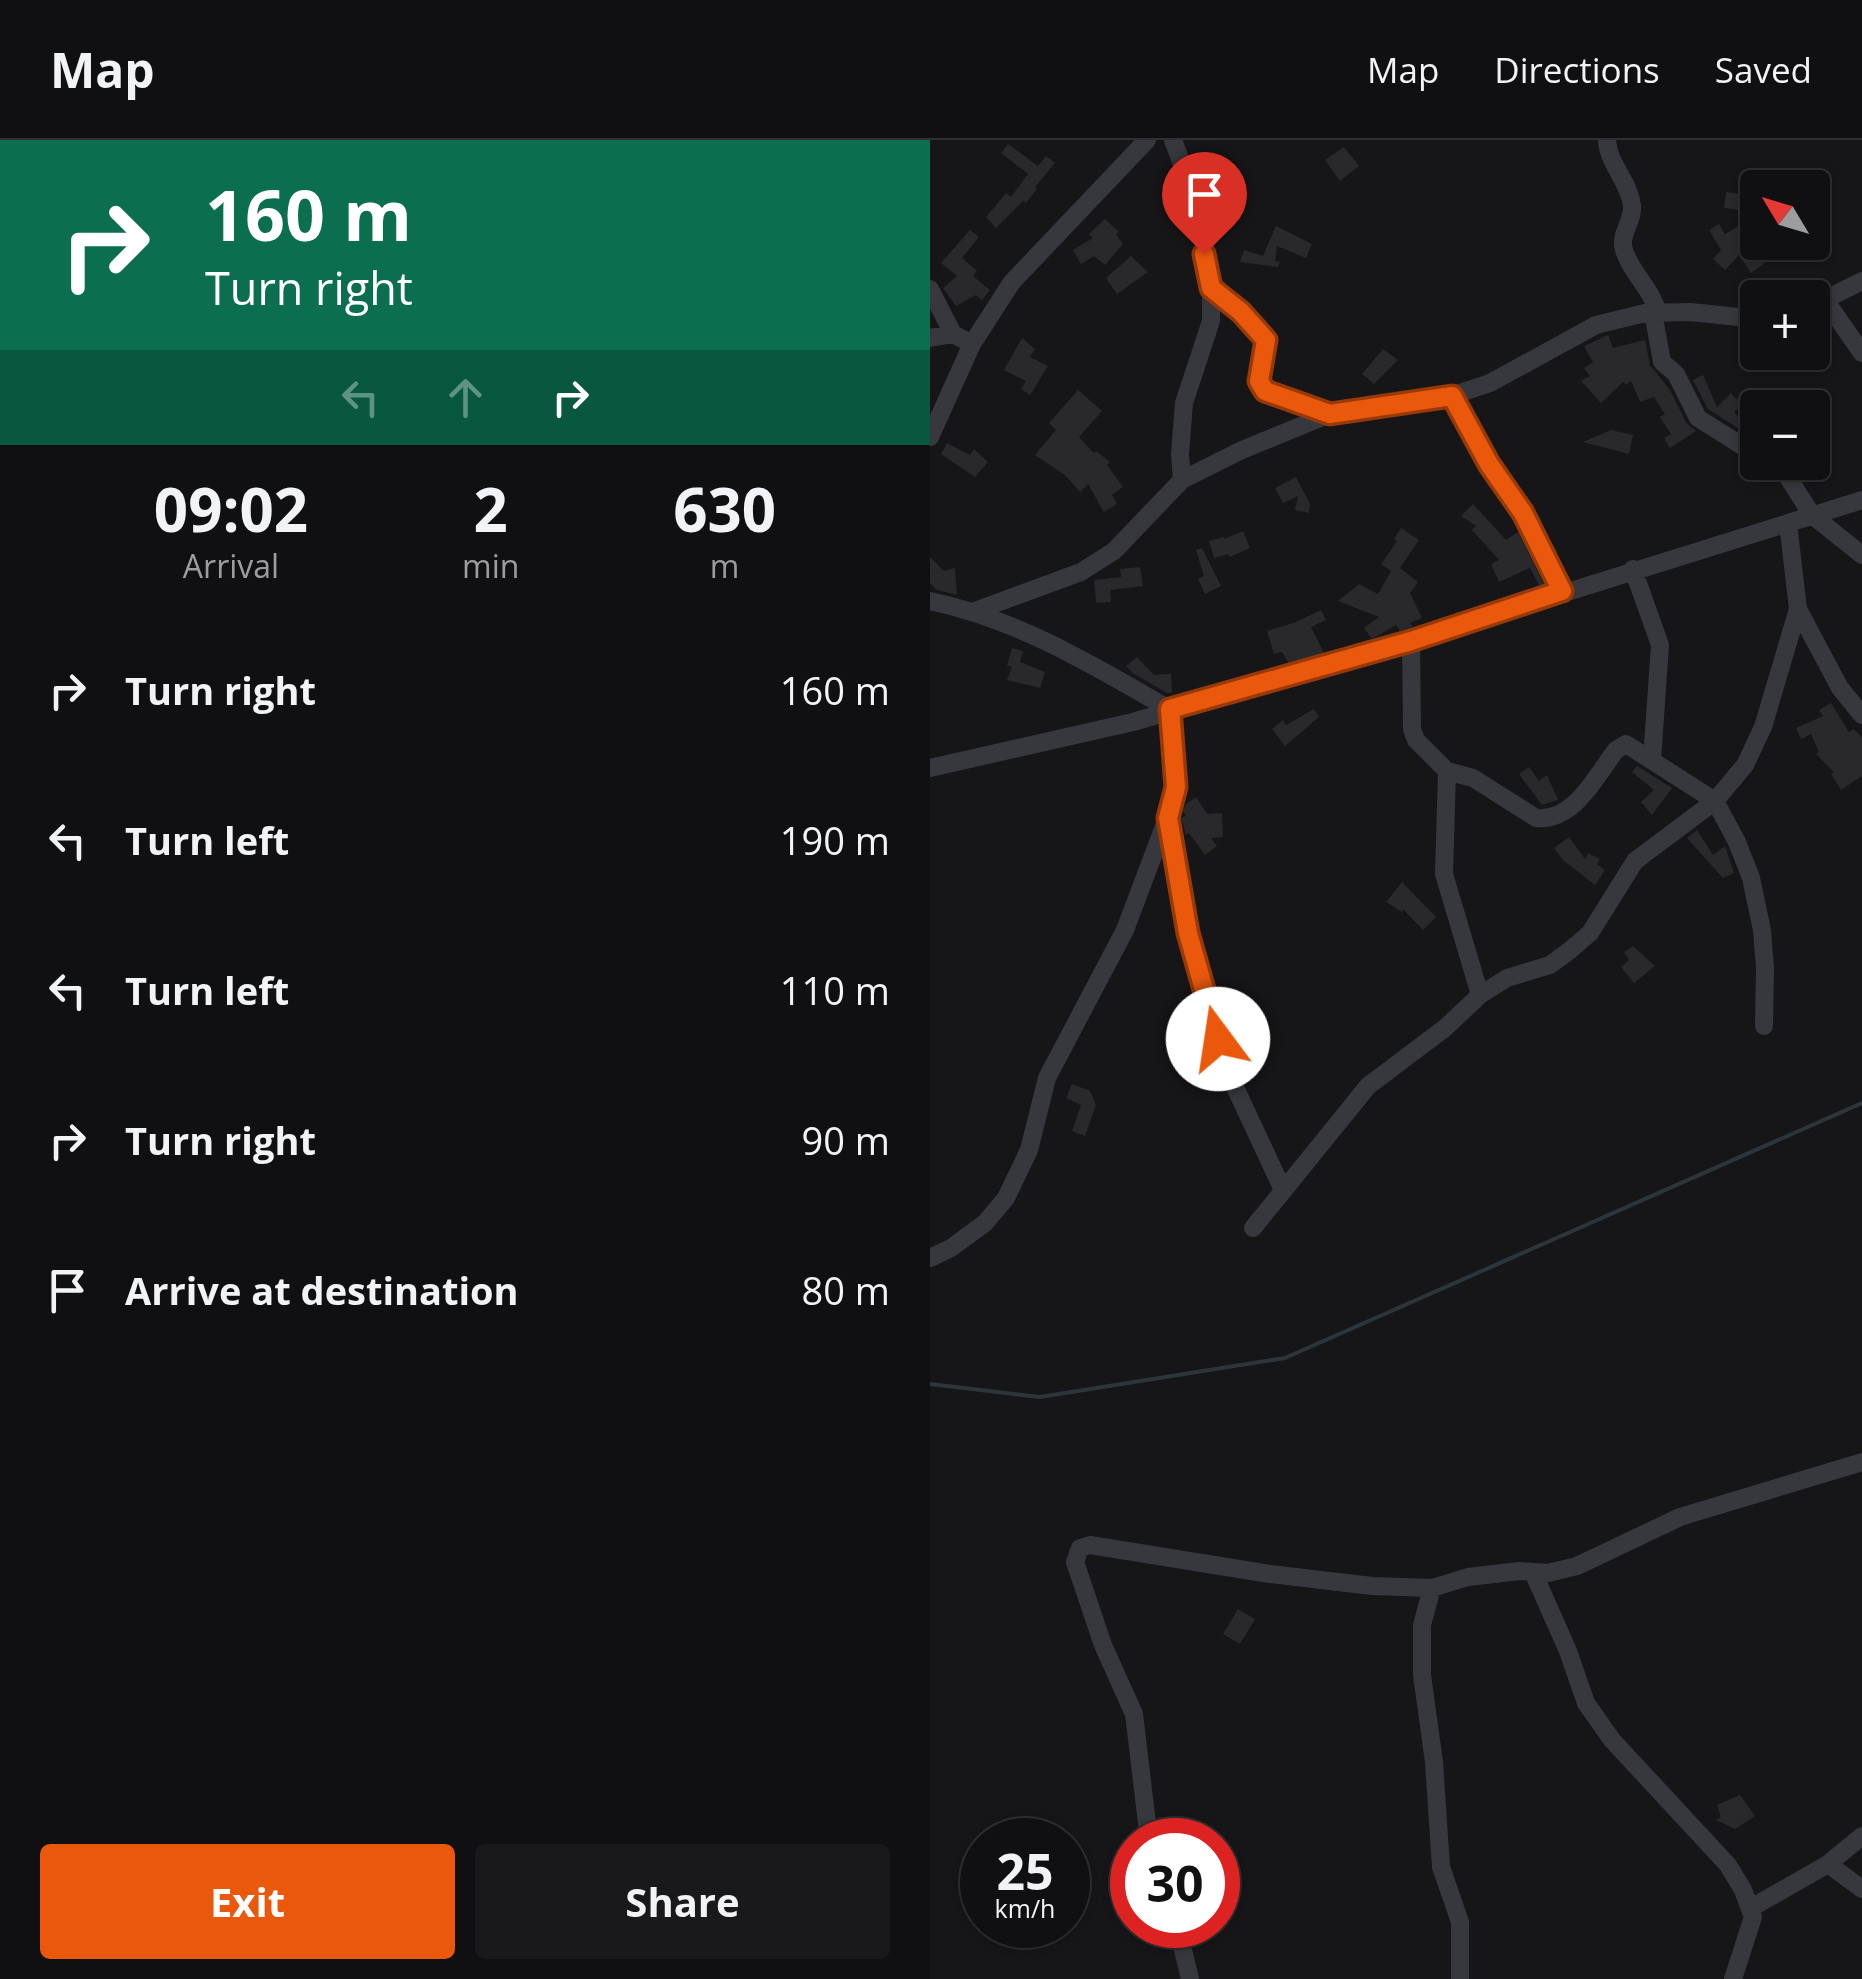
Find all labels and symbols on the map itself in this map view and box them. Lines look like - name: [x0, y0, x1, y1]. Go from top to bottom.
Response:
- pin: [1162, 152, 1247, 255]
- north arrow: [1740, 170, 1830, 260]
- position arrow: [1166, 987, 1270, 1091]
- speed limit sign: 30: [1110, 1818, 1240, 1948]

